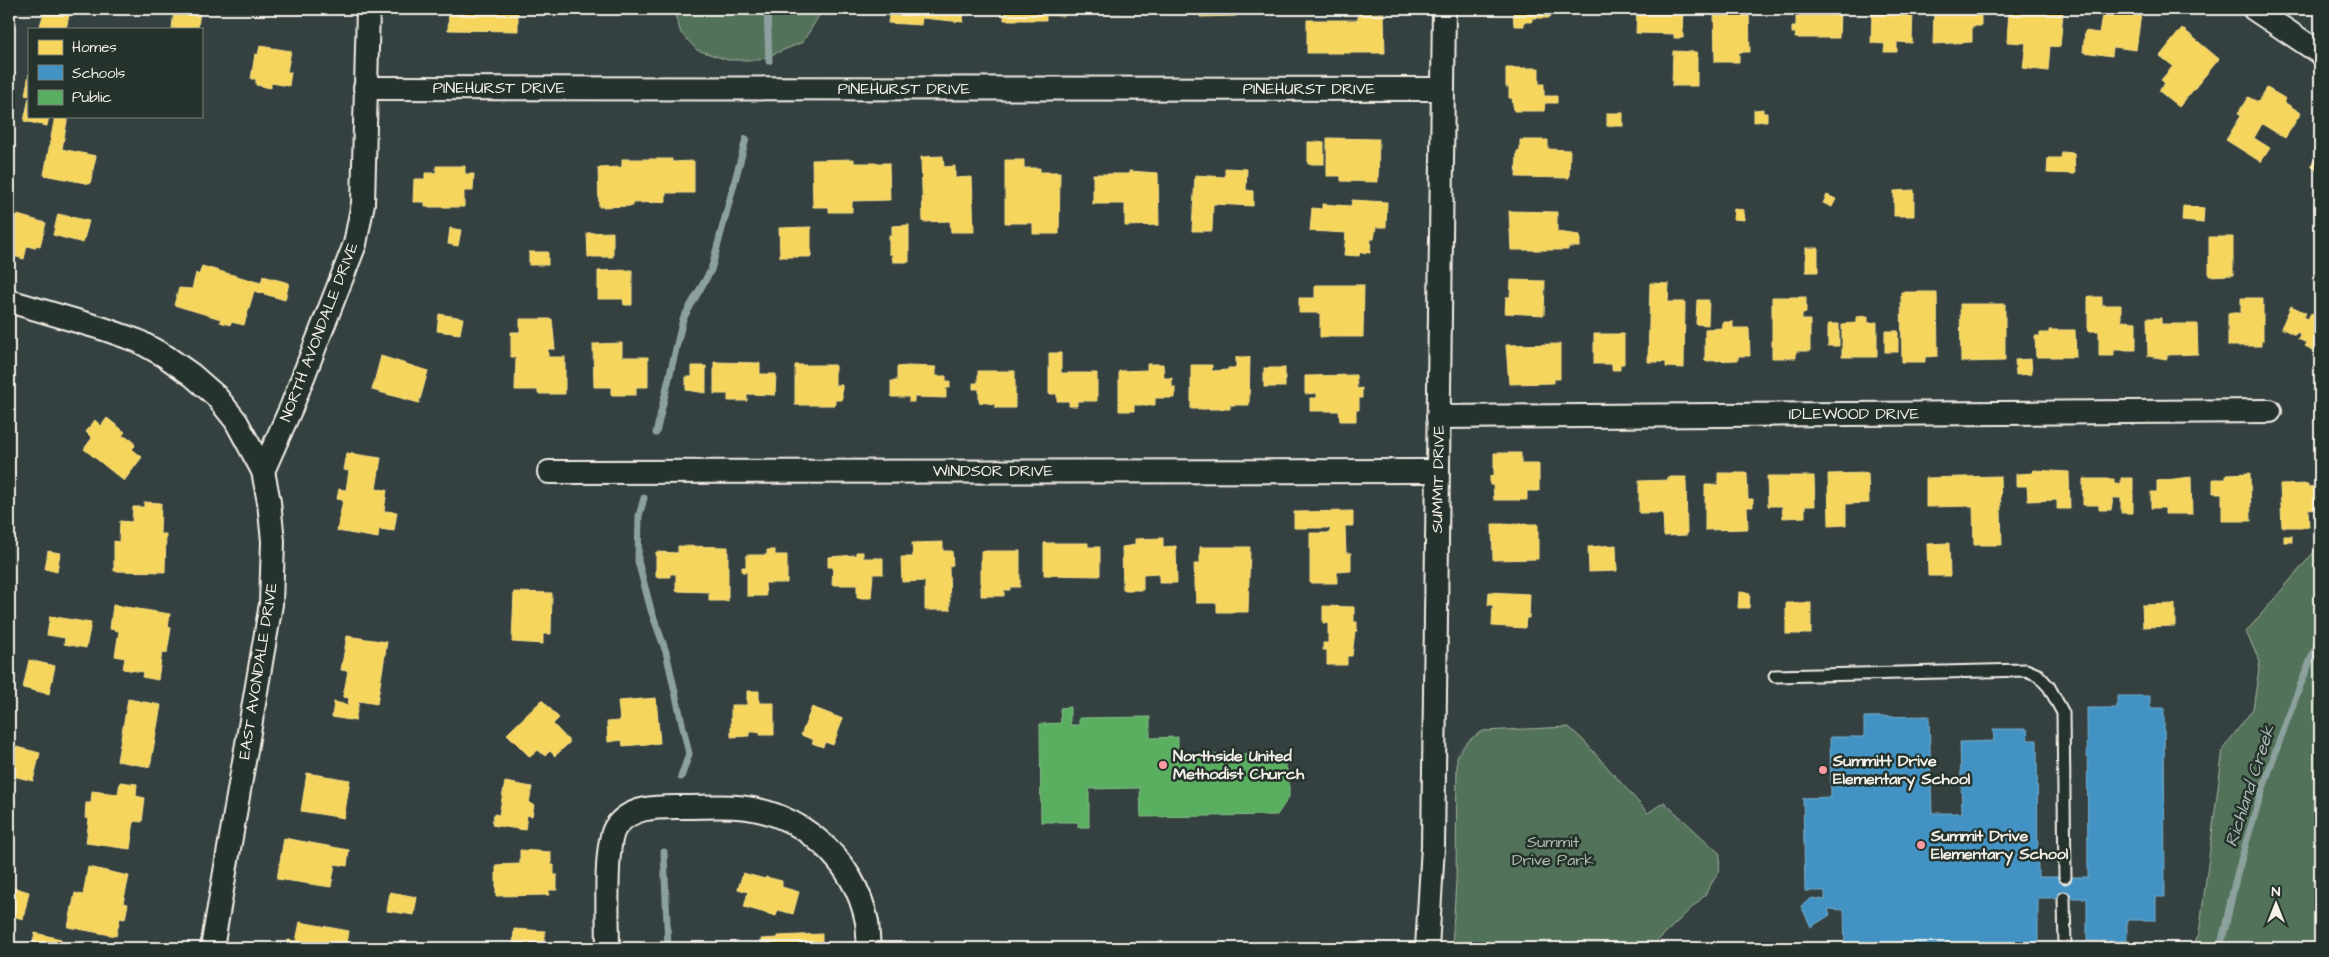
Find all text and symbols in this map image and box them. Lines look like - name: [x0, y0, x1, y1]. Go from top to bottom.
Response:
- legend: [28, 28, 202, 118]
- text: Homes: [72, 37, 117, 58]
- text: Schools: [72, 63, 126, 84]
- street label: PINEHURST DRIVE: [433, 77, 566, 99]
- street label: PINEHURST DRIVE: [838, 78, 971, 100]
- street label: PINEHURST DRIVE: [1243, 78, 1376, 100]
- text: Public: [72, 87, 112, 108]
- street label: NORTH AVONDALE DRIVE: [275, 239, 364, 425]
- street label: IDLEWOOD DRIVE: [1789, 403, 1920, 425]
- street label: SUMMIT DRIVE: [1426, 424, 1450, 533]
- street label: WINDSOR DRIVE: [933, 460, 1054, 482]
- street label: EAST AVONDALE DRIVE: [233, 581, 283, 761]
- water label: Richland Creek: [2219, 721, 2282, 850]
- place label: Northside United Methodist Church: [1173, 745, 1305, 785]
- place label: Summitt Drive Elementary School: [1832, 750, 1971, 791]
- marker: Northside United Methodist Church: [1157, 759, 1169, 771]
- marker: Summitt Drive Elementary School: [1817, 764, 1829, 776]
- place label: Summit Drive Elementary School: [1930, 825, 2069, 866]
- park label: Summit Drive Park: [1512, 831, 1594, 871]
- marker: Summit Drive Elementary School: [1915, 839, 1927, 851]
- north arrow: [2252, 880, 2302, 930]
- text: N: [2272, 882, 2281, 902]

